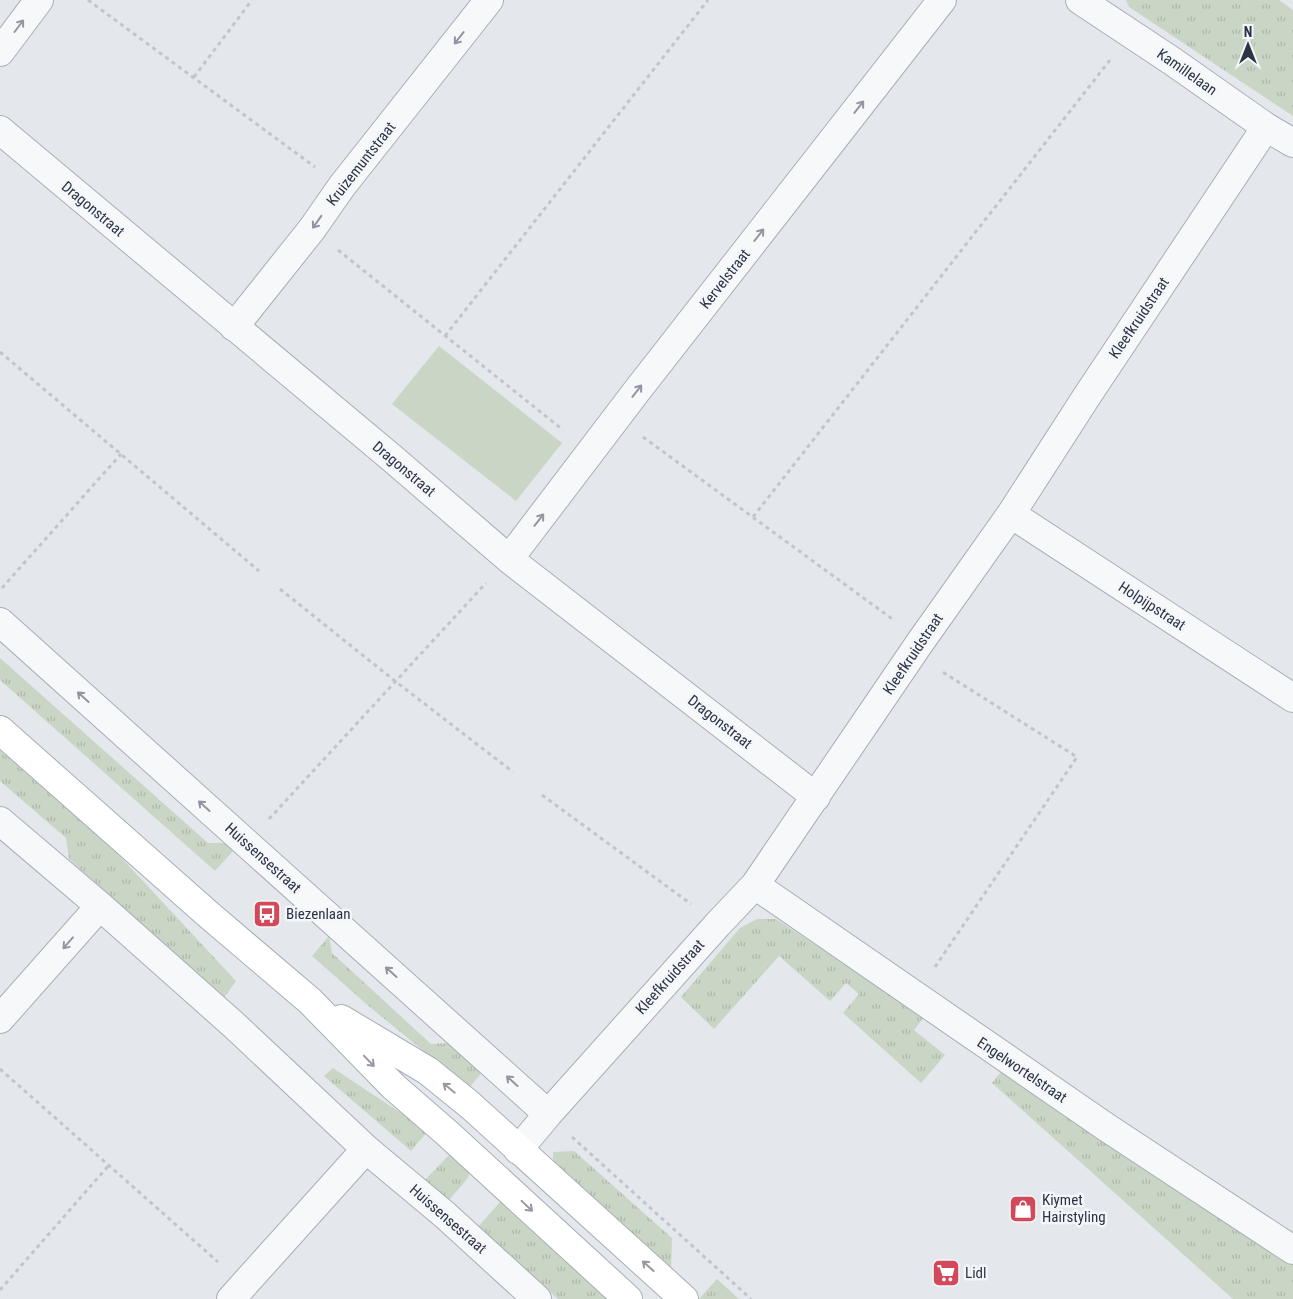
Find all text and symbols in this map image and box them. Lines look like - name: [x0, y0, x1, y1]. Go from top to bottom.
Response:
- one-way arrow: [14, 20, 25, 33]
- north arrow: [1223, 20, 1273, 70]
- text: N: [1244, 24, 1252, 40]
- one-way arrow: [453, 31, 464, 44]
- street label: Kamillelaan: [1154, 45, 1220, 99]
- one-way arrow: [853, 101, 864, 114]
- street label: Kruizemuntstraat: [323, 118, 399, 210]
- street label: Dragonstraat: [58, 177, 128, 241]
- one-way arrow: [312, 215, 322, 229]
- one-way arrow: [754, 228, 764, 242]
- street label: Kervelstraat: [696, 246, 754, 312]
- street label: Kleefkruidstraat: [1105, 274, 1173, 362]
- one-way arrow: [632, 385, 643, 398]
- street label: Dragonstraat: [369, 437, 439, 501]
- one-way arrow: [534, 513, 544, 527]
- street label: Holpijpstraat: [1115, 578, 1189, 634]
- street label: Kleefkruidstraat: [879, 610, 947, 698]
- street label: Dragonstraat: [684, 691, 756, 753]
- one-way arrow: [77, 692, 90, 703]
- one-way arrow: [198, 800, 211, 812]
- street label: Huissensestraat: [221, 819, 305, 897]
- bus stop icon: Biezenlaan: [252, 899, 282, 929]
- place label: Biezenlaan: [286, 905, 351, 923]
- one-way arrow: [62, 936, 73, 949]
- street label: Kleefkruidstraat: [632, 936, 708, 1018]
- one-way arrow: [385, 966, 398, 978]
- street label: Engelwortelstraat: [974, 1033, 1070, 1107]
- one-way arrow: [362, 1054, 374, 1066]
- one-way arrow: [505, 1075, 518, 1087]
- one-way arrow: [442, 1082, 455, 1094]
- street label: Huissensestraat: [406, 1181, 490, 1257]
- place label: Kiymet Hairstyling: [1042, 1191, 1106, 1226]
- shop icon: Kiymet Hairstyling: [1008, 1194, 1038, 1224]
- one-way arrow: [520, 1200, 533, 1212]
- supermarket icon: Lidl: [931, 1258, 961, 1288]
- one-way arrow: [641, 1261, 654, 1272]
- place label: Lidl: [965, 1264, 986, 1282]

